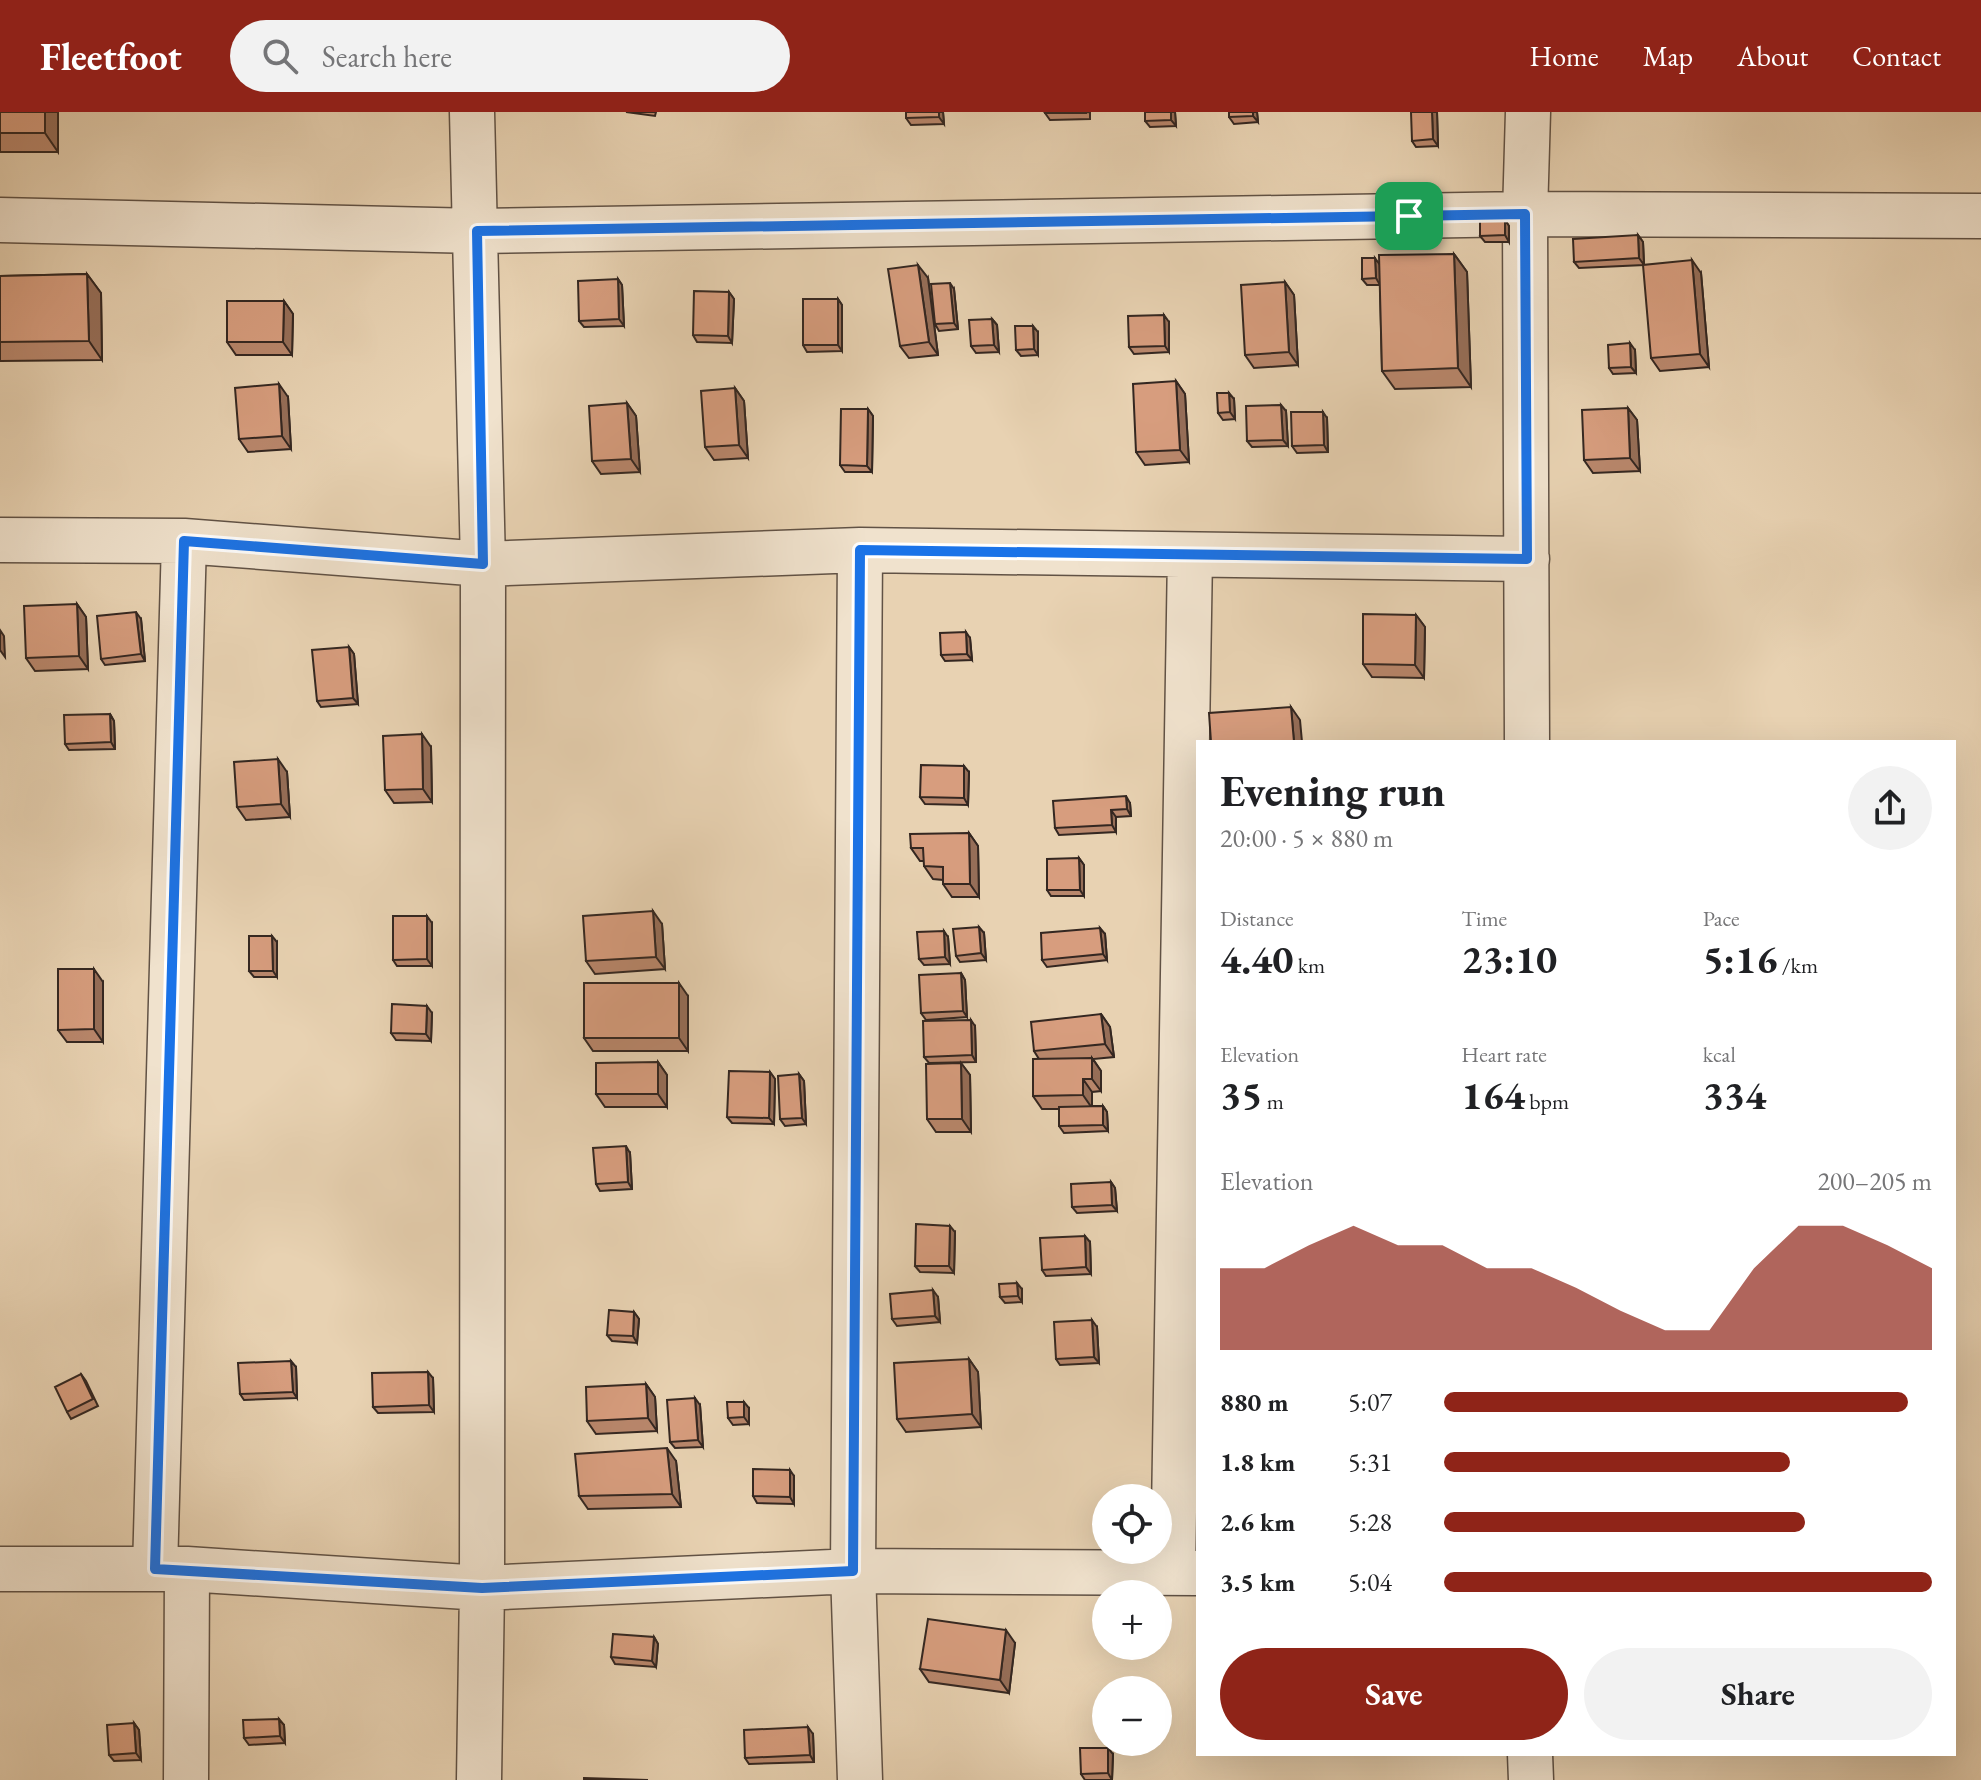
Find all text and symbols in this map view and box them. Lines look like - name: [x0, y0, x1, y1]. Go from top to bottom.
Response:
- search box: [230, 20, 790, 92]
- text: Fleetfoot: [40, 32, 182, 81]
- icon: search: [258, 34, 302, 78]
- text: Search here: [322, 37, 452, 76]
- text: Home: [1529, 38, 1599, 74]
- text: Map: [1643, 38, 1693, 74]
- text: About: [1737, 38, 1808, 74]
- text: Contact: [1852, 38, 1941, 74]
- pin: [1375, 182, 1443, 250]
- icon: arrive: [1387, 194, 1431, 238]
- text: Evening run: [1220, 762, 1445, 819]
- button: share: [1848, 766, 1932, 850]
- text: 20:00 · 5 × 880 m: [1220, 821, 1393, 855]
- text: Distance: [1220, 904, 1293, 933]
- text: Time: [1461, 904, 1507, 933]
- text: Pace: [1703, 904, 1740, 933]
- text: 4.40: [1220, 933, 1293, 985]
- text: 23:10: [1461, 933, 1557, 985]
- text: 5:16: [1703, 933, 1777, 985]
- text: km: [1293, 951, 1325, 980]
- text: /km: [1777, 951, 1818, 980]
- text: Elevation: [1220, 1040, 1299, 1069]
- text: Heart rate: [1461, 1040, 1547, 1069]
- text: kcal: [1703, 1040, 1736, 1069]
- text: 35: [1220, 1069, 1262, 1121]
- text: 164: [1461, 1069, 1525, 1121]
- text: 334: [1703, 1069, 1766, 1121]
- text: m: [1262, 1087, 1284, 1116]
- text: bpm: [1525, 1087, 1569, 1116]
- text: Elevation: [1220, 1164, 1314, 1198]
- text: 200–205 m: [1817, 1164, 1932, 1198]
- text: 880 m: [1220, 1385, 1288, 1419]
- text: 5:07: [1348, 1385, 1392, 1419]
- text: 1.8 km: [1220, 1445, 1295, 1479]
- text: 5:31: [1348, 1445, 1392, 1479]
- map controls: [1092, 1484, 1172, 1756]
- button: locate: [1092, 1484, 1172, 1564]
- text: 2.6 km: [1220, 1505, 1295, 1539]
- text: 5:28: [1348, 1505, 1392, 1539]
- text: 3.5 km: [1220, 1565, 1295, 1599]
- text: 5:04: [1348, 1565, 1392, 1599]
- button: +: [1092, 1580, 1172, 1660]
- button: Save: [1220, 1648, 1568, 1740]
- button: Share: [1584, 1648, 1932, 1740]
- button: −: [1092, 1676, 1172, 1756]

